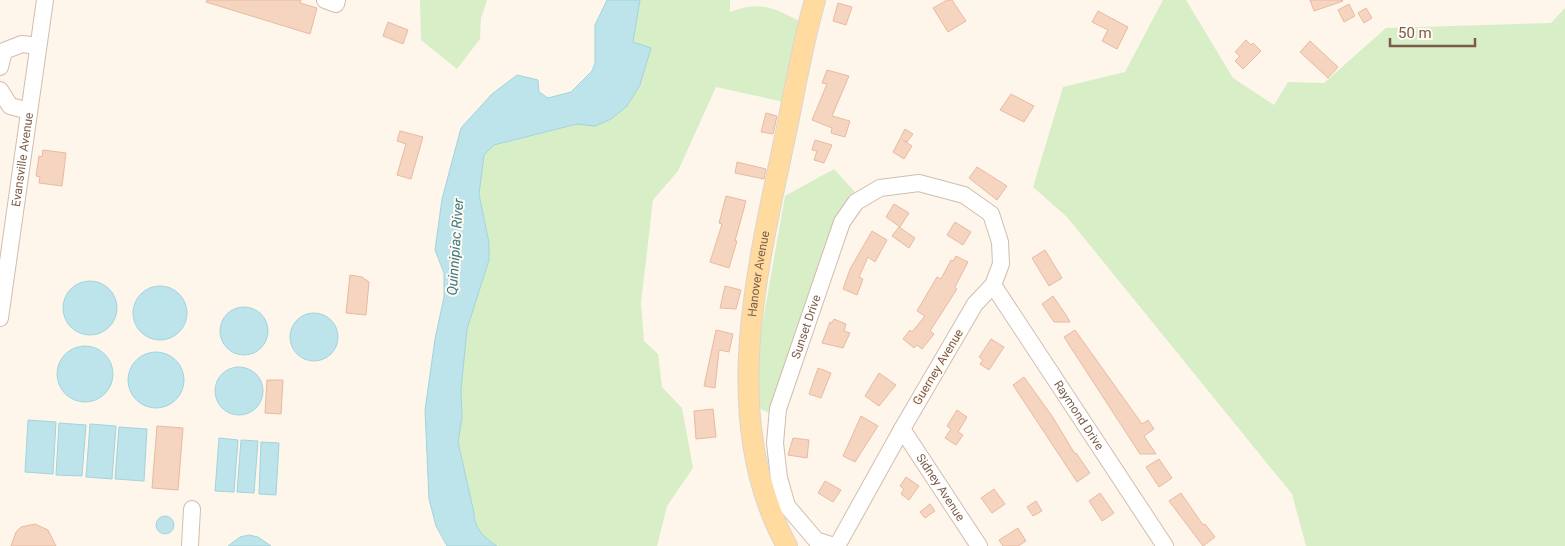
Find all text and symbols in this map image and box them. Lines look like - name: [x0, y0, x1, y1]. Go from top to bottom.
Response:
- scale bar: [1390, 15, 1475, 47]
- text: 50 m: [1398, 24, 1432, 42]
- street label: Evansville Avenue: [9, 112, 36, 208]
- water label: Quinnipiac River: [444, 198, 466, 296]
- street label: Hanover Avenue: [745, 230, 772, 318]
- street label: Sunset Drive: [789, 293, 824, 361]
- street label: Guerney Avenue: [910, 327, 966, 407]
- street label: Raymond Drive: [1051, 378, 1107, 453]
- street label: Sidney Avenue: [913, 451, 968, 524]

